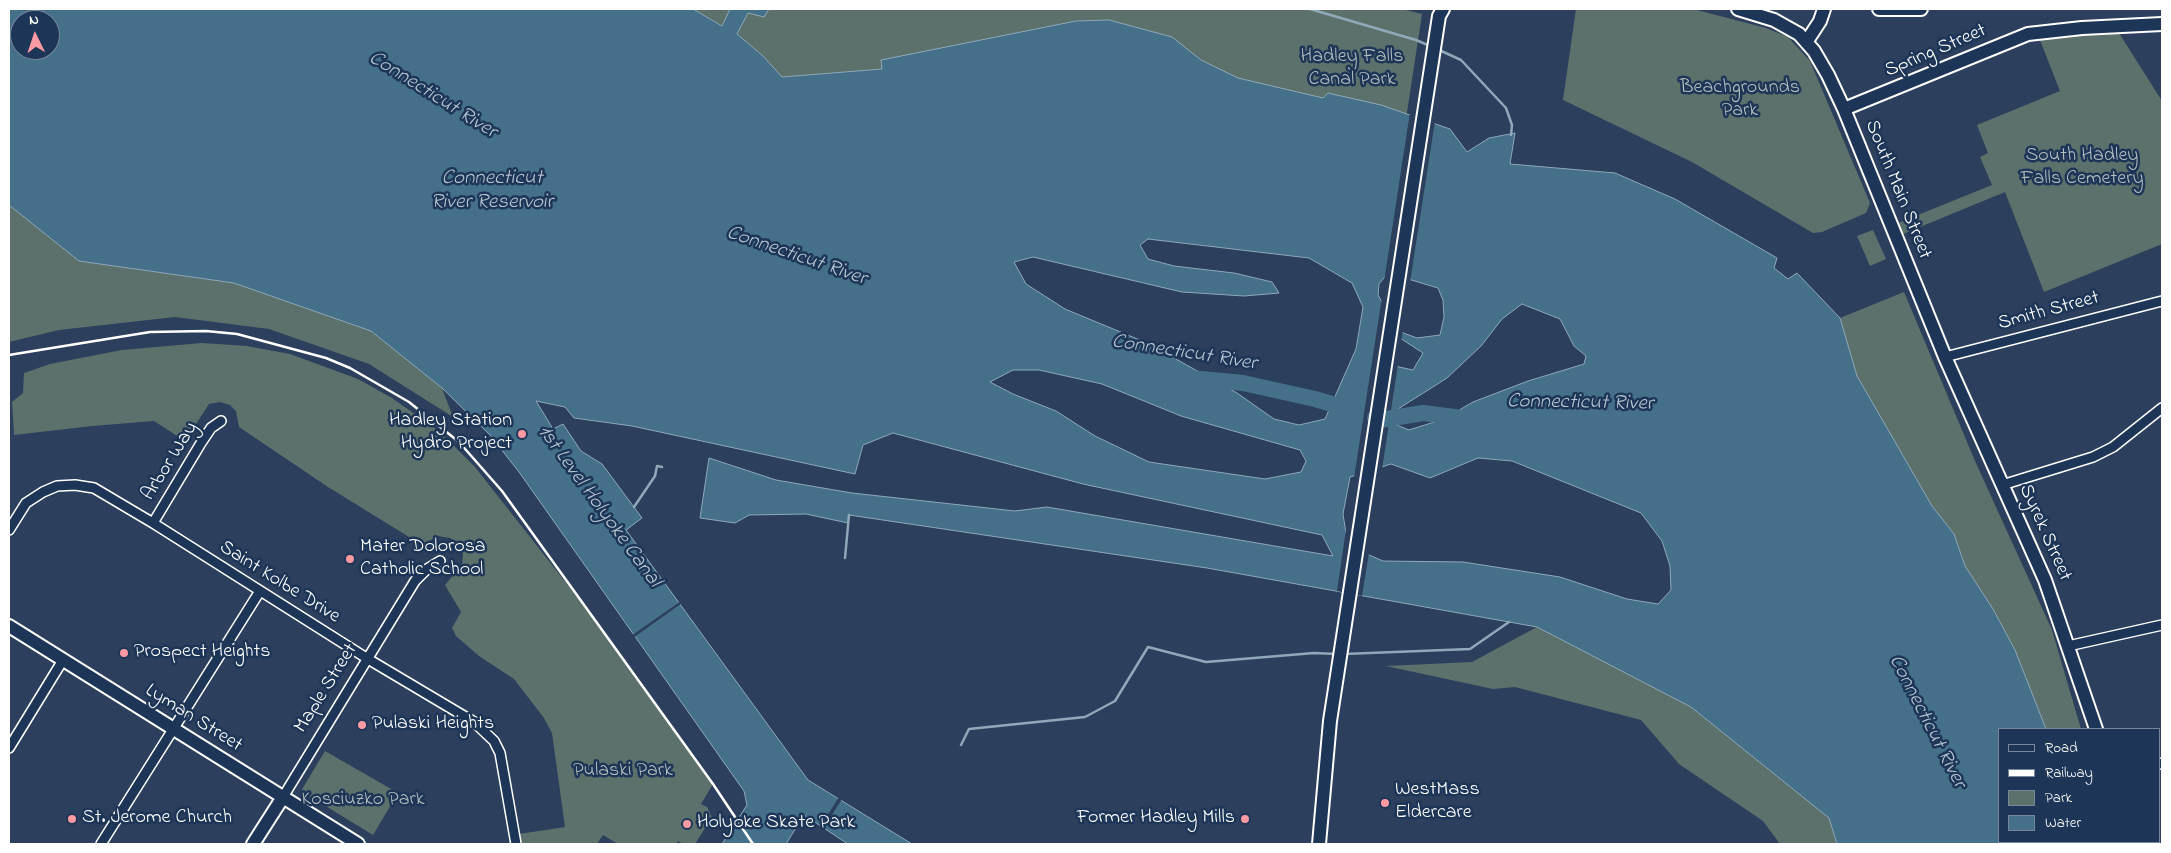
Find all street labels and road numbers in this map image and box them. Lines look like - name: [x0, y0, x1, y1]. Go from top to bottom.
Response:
- street label: Spring Street: [1882, 20, 1990, 84]
- street label: South Main Street: [1858, 117, 1936, 263]
- street label: Smith Street: [1996, 287, 2102, 337]
- street label: Arbor Way: [137, 418, 205, 506]
- street label: Syrek Street: [2012, 481, 2076, 585]
- street label: Saint Kolbe Drive: [214, 536, 344, 630]
- street label: Maple Street: [290, 640, 364, 738]
- street label: Lyman Street: [140, 680, 246, 758]

